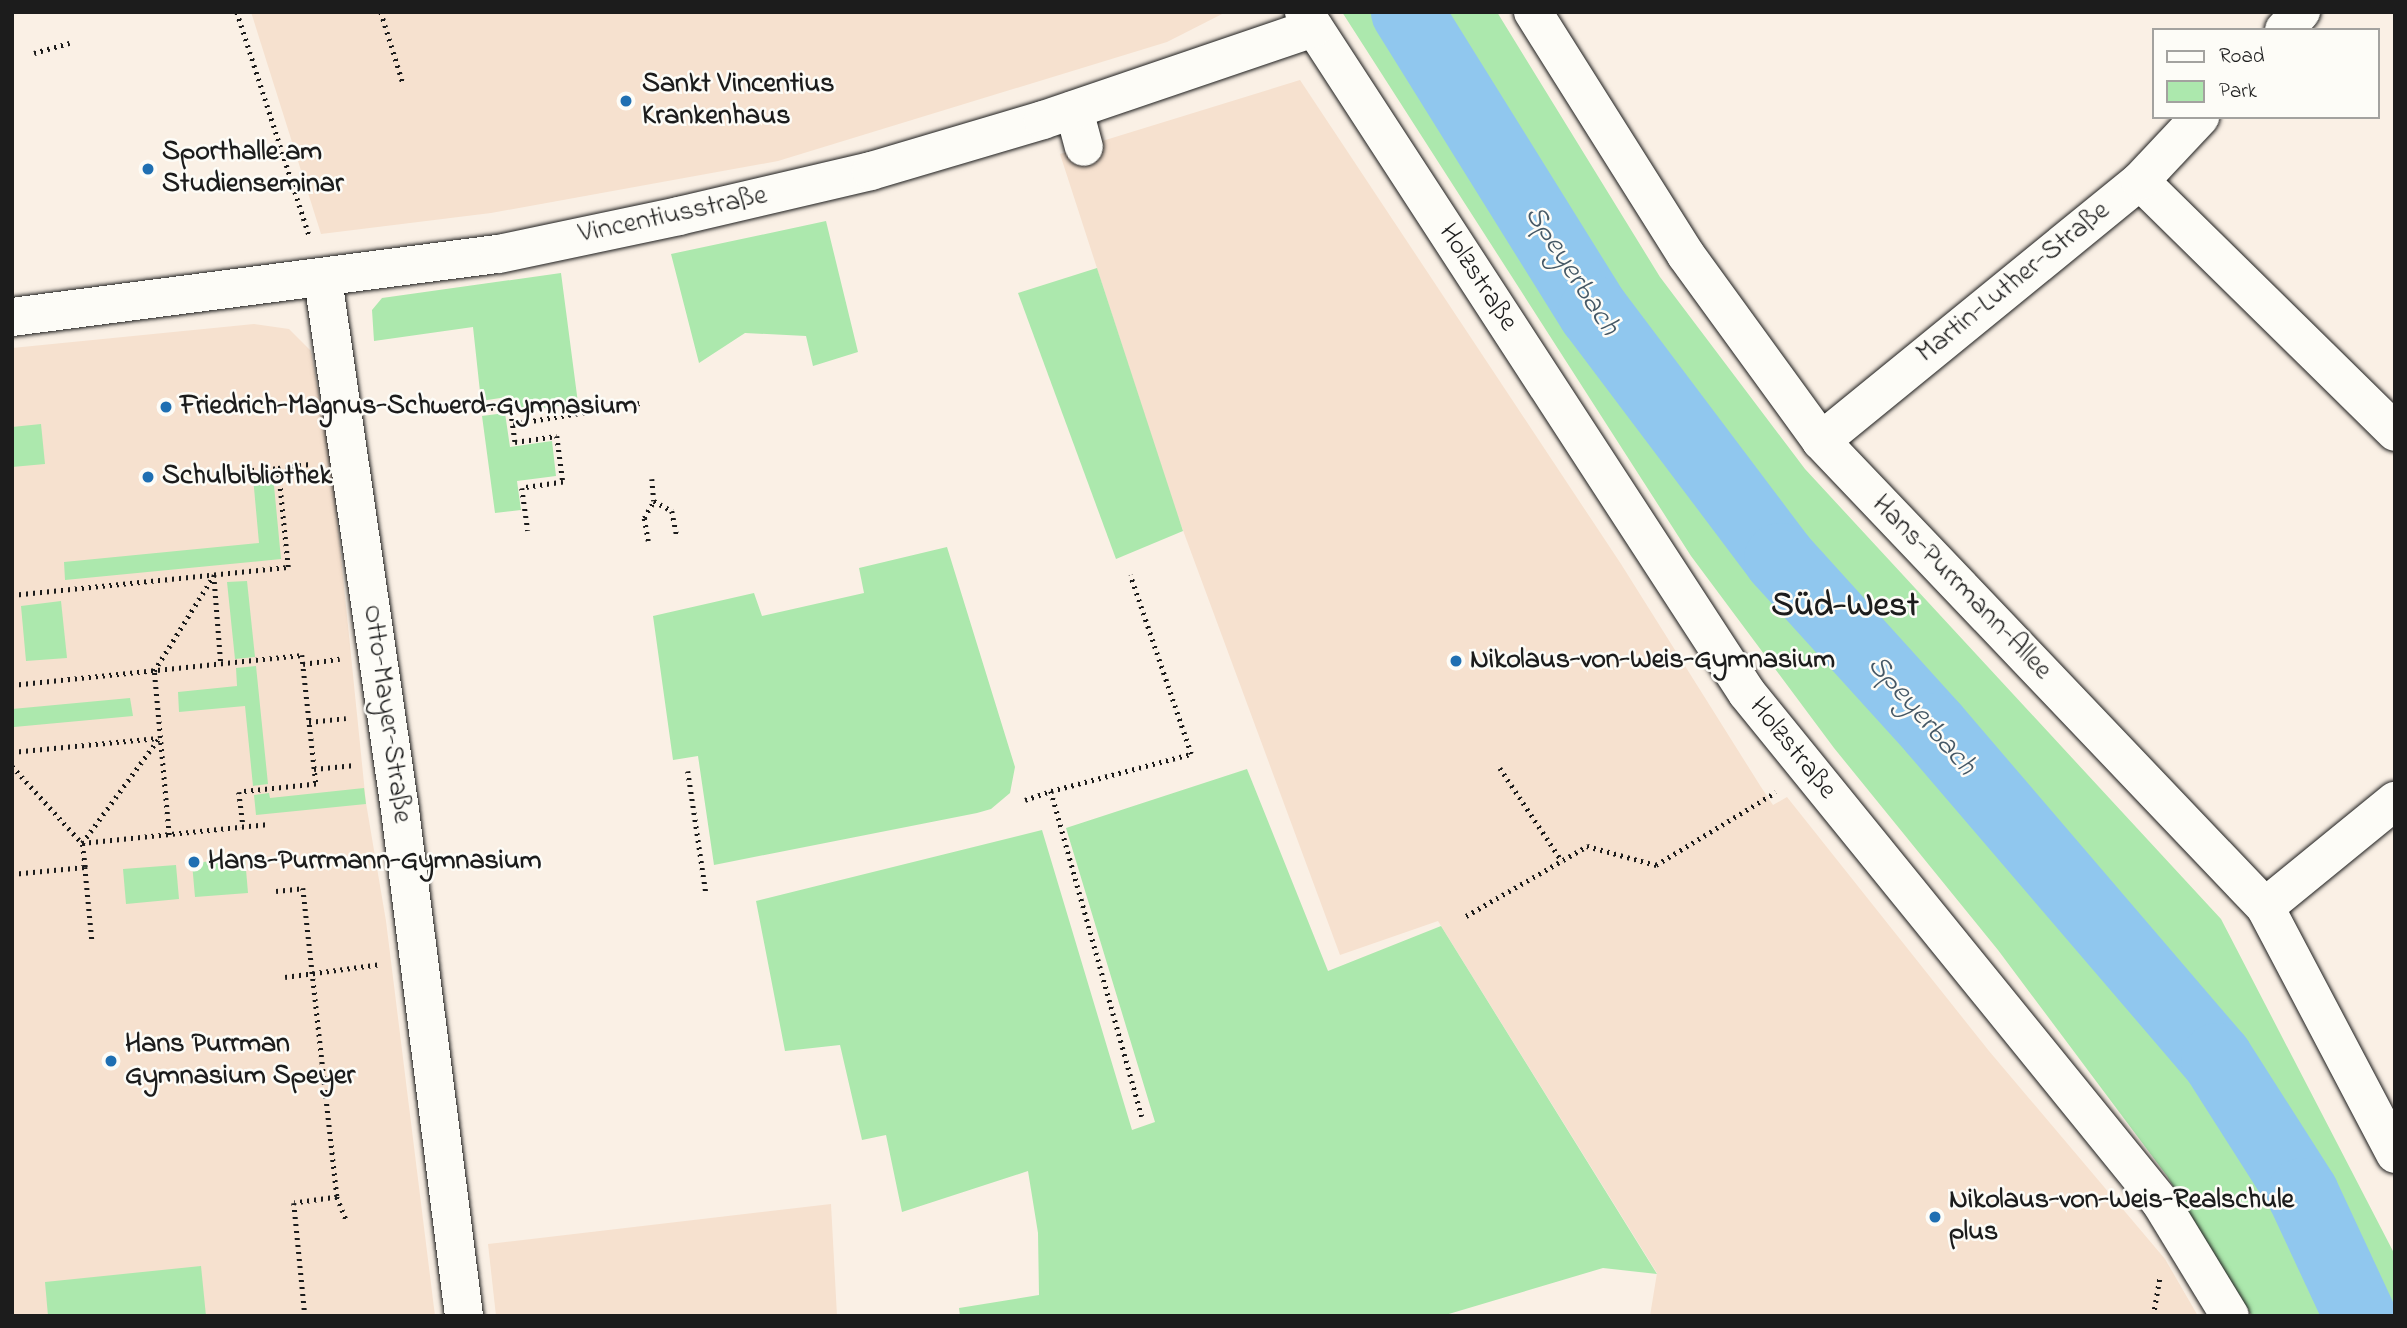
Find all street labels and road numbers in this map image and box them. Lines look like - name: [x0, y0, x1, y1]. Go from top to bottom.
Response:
- street label: Vincentiusstraße: [576, 180, 770, 252]
- street label: Martin-Luther-Straße: [1911, 195, 2117, 371]
- street label: Holzstraße: [1430, 218, 1524, 338]
- street label: Hans-Purrmann-Allee: [1864, 488, 2058, 688]
- street label: Otto-Mayer-Straße: [354, 603, 418, 825]
- street label: Holzstraße: [1741, 691, 1843, 807]

